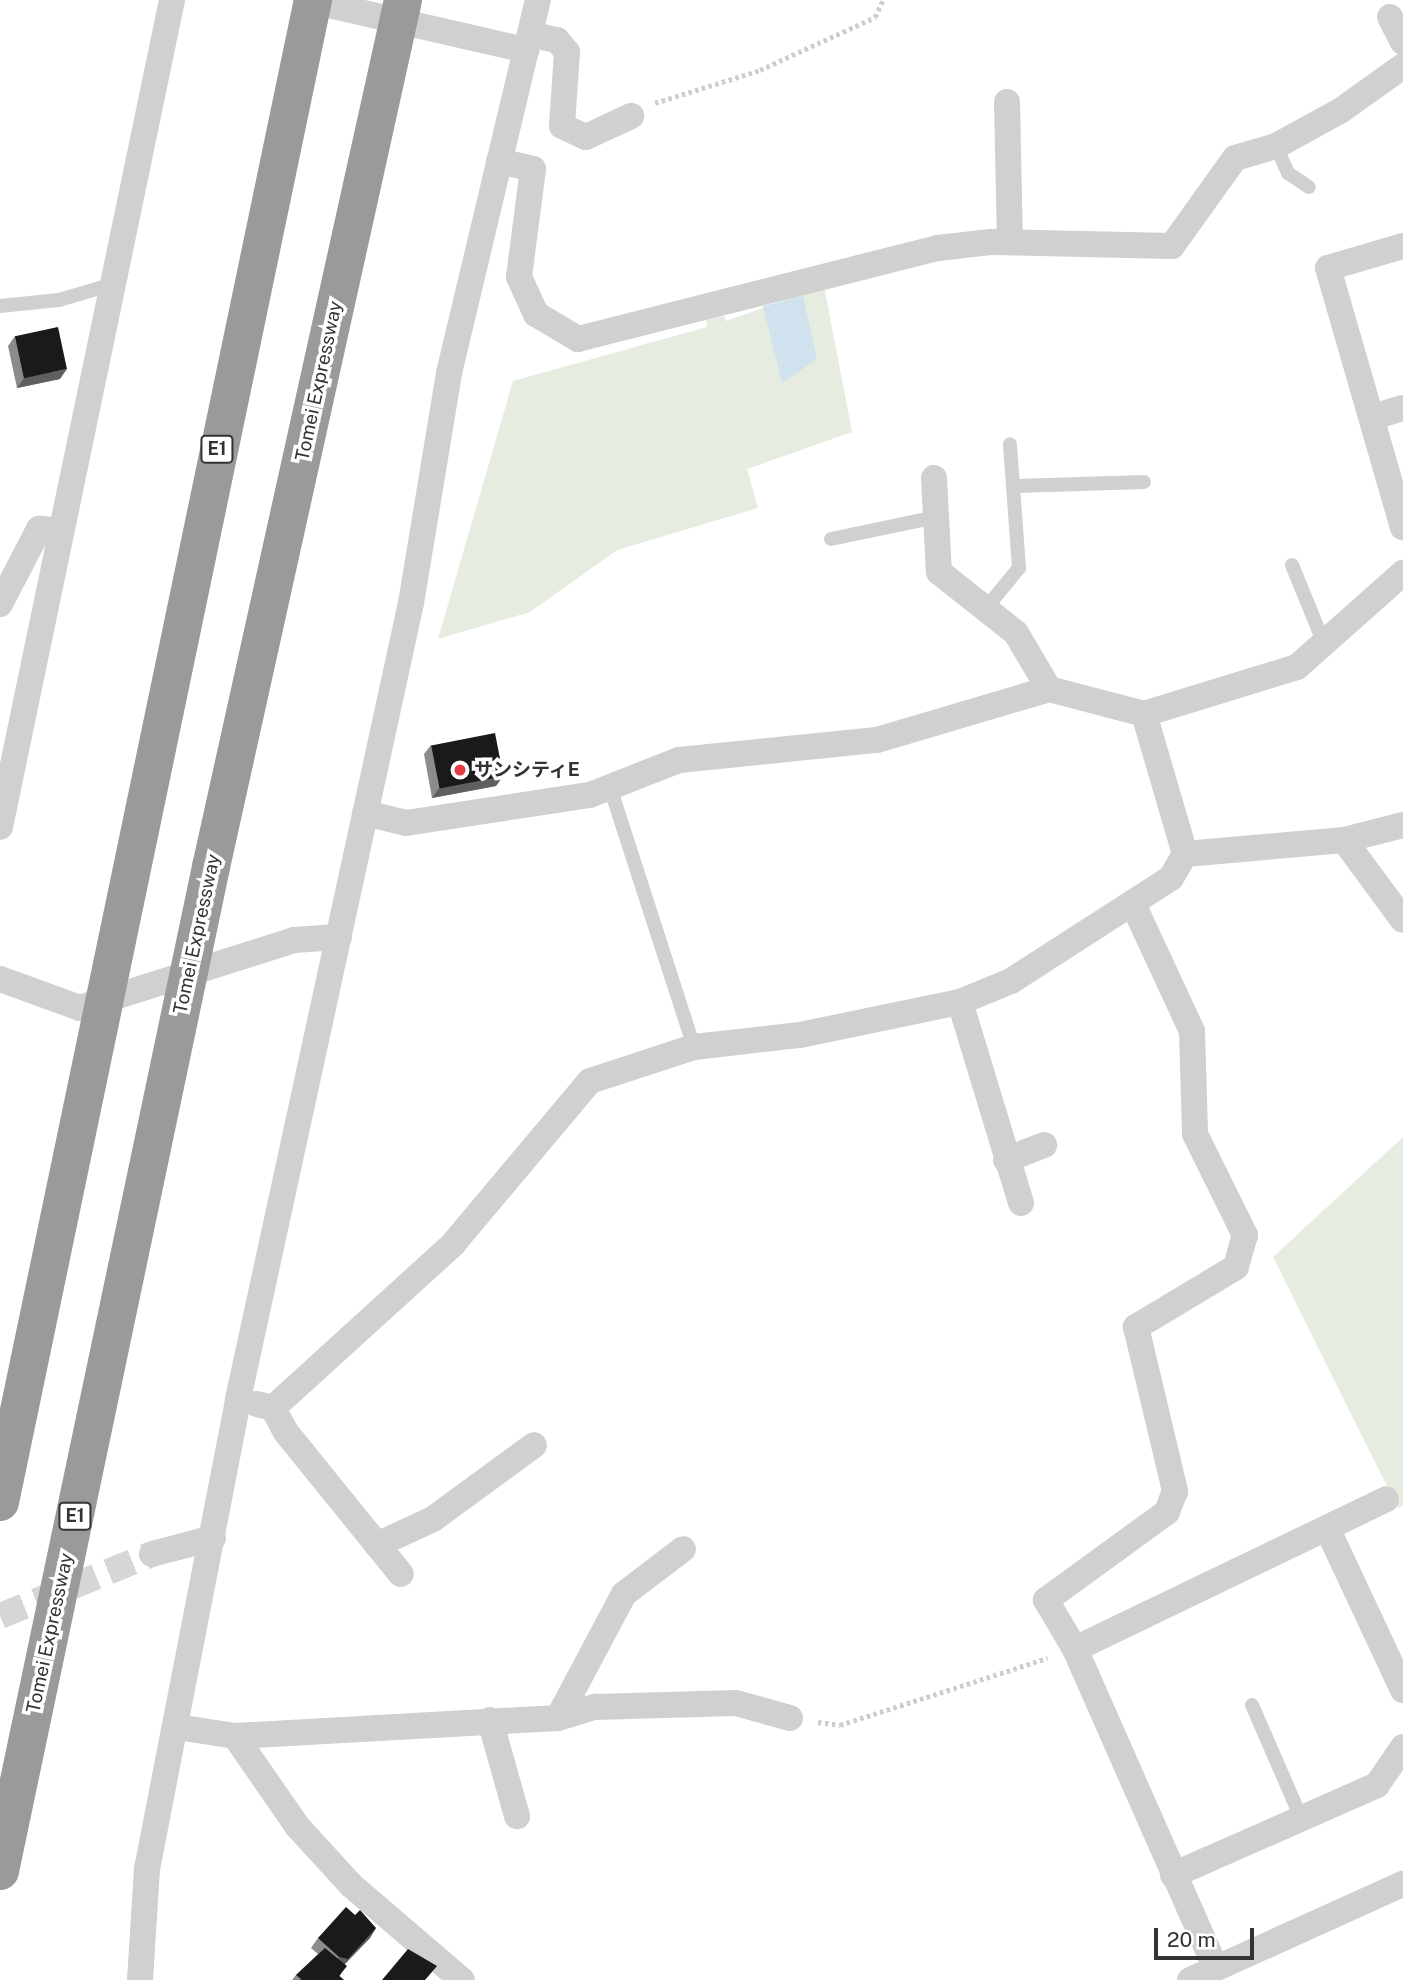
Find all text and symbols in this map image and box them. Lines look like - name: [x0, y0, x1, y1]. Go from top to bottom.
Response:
- street label: Tomei Expressway: [291, 299, 347, 463]
- road number: E1: [200, 434, 234, 463]
- place label: サンシティE: [474, 759, 581, 781]
- marker: サンシティE: [452, 762, 468, 778]
- street label: Tomei Expressway: [169, 852, 225, 1016]
- road number: E1: [57, 1502, 92, 1531]
- street label: Tomei Expressway: [22, 1551, 78, 1715]
- scale bar: [1158, 1913, 1258, 1957]
- text: 20 m: [1167, 1927, 1216, 1952]

